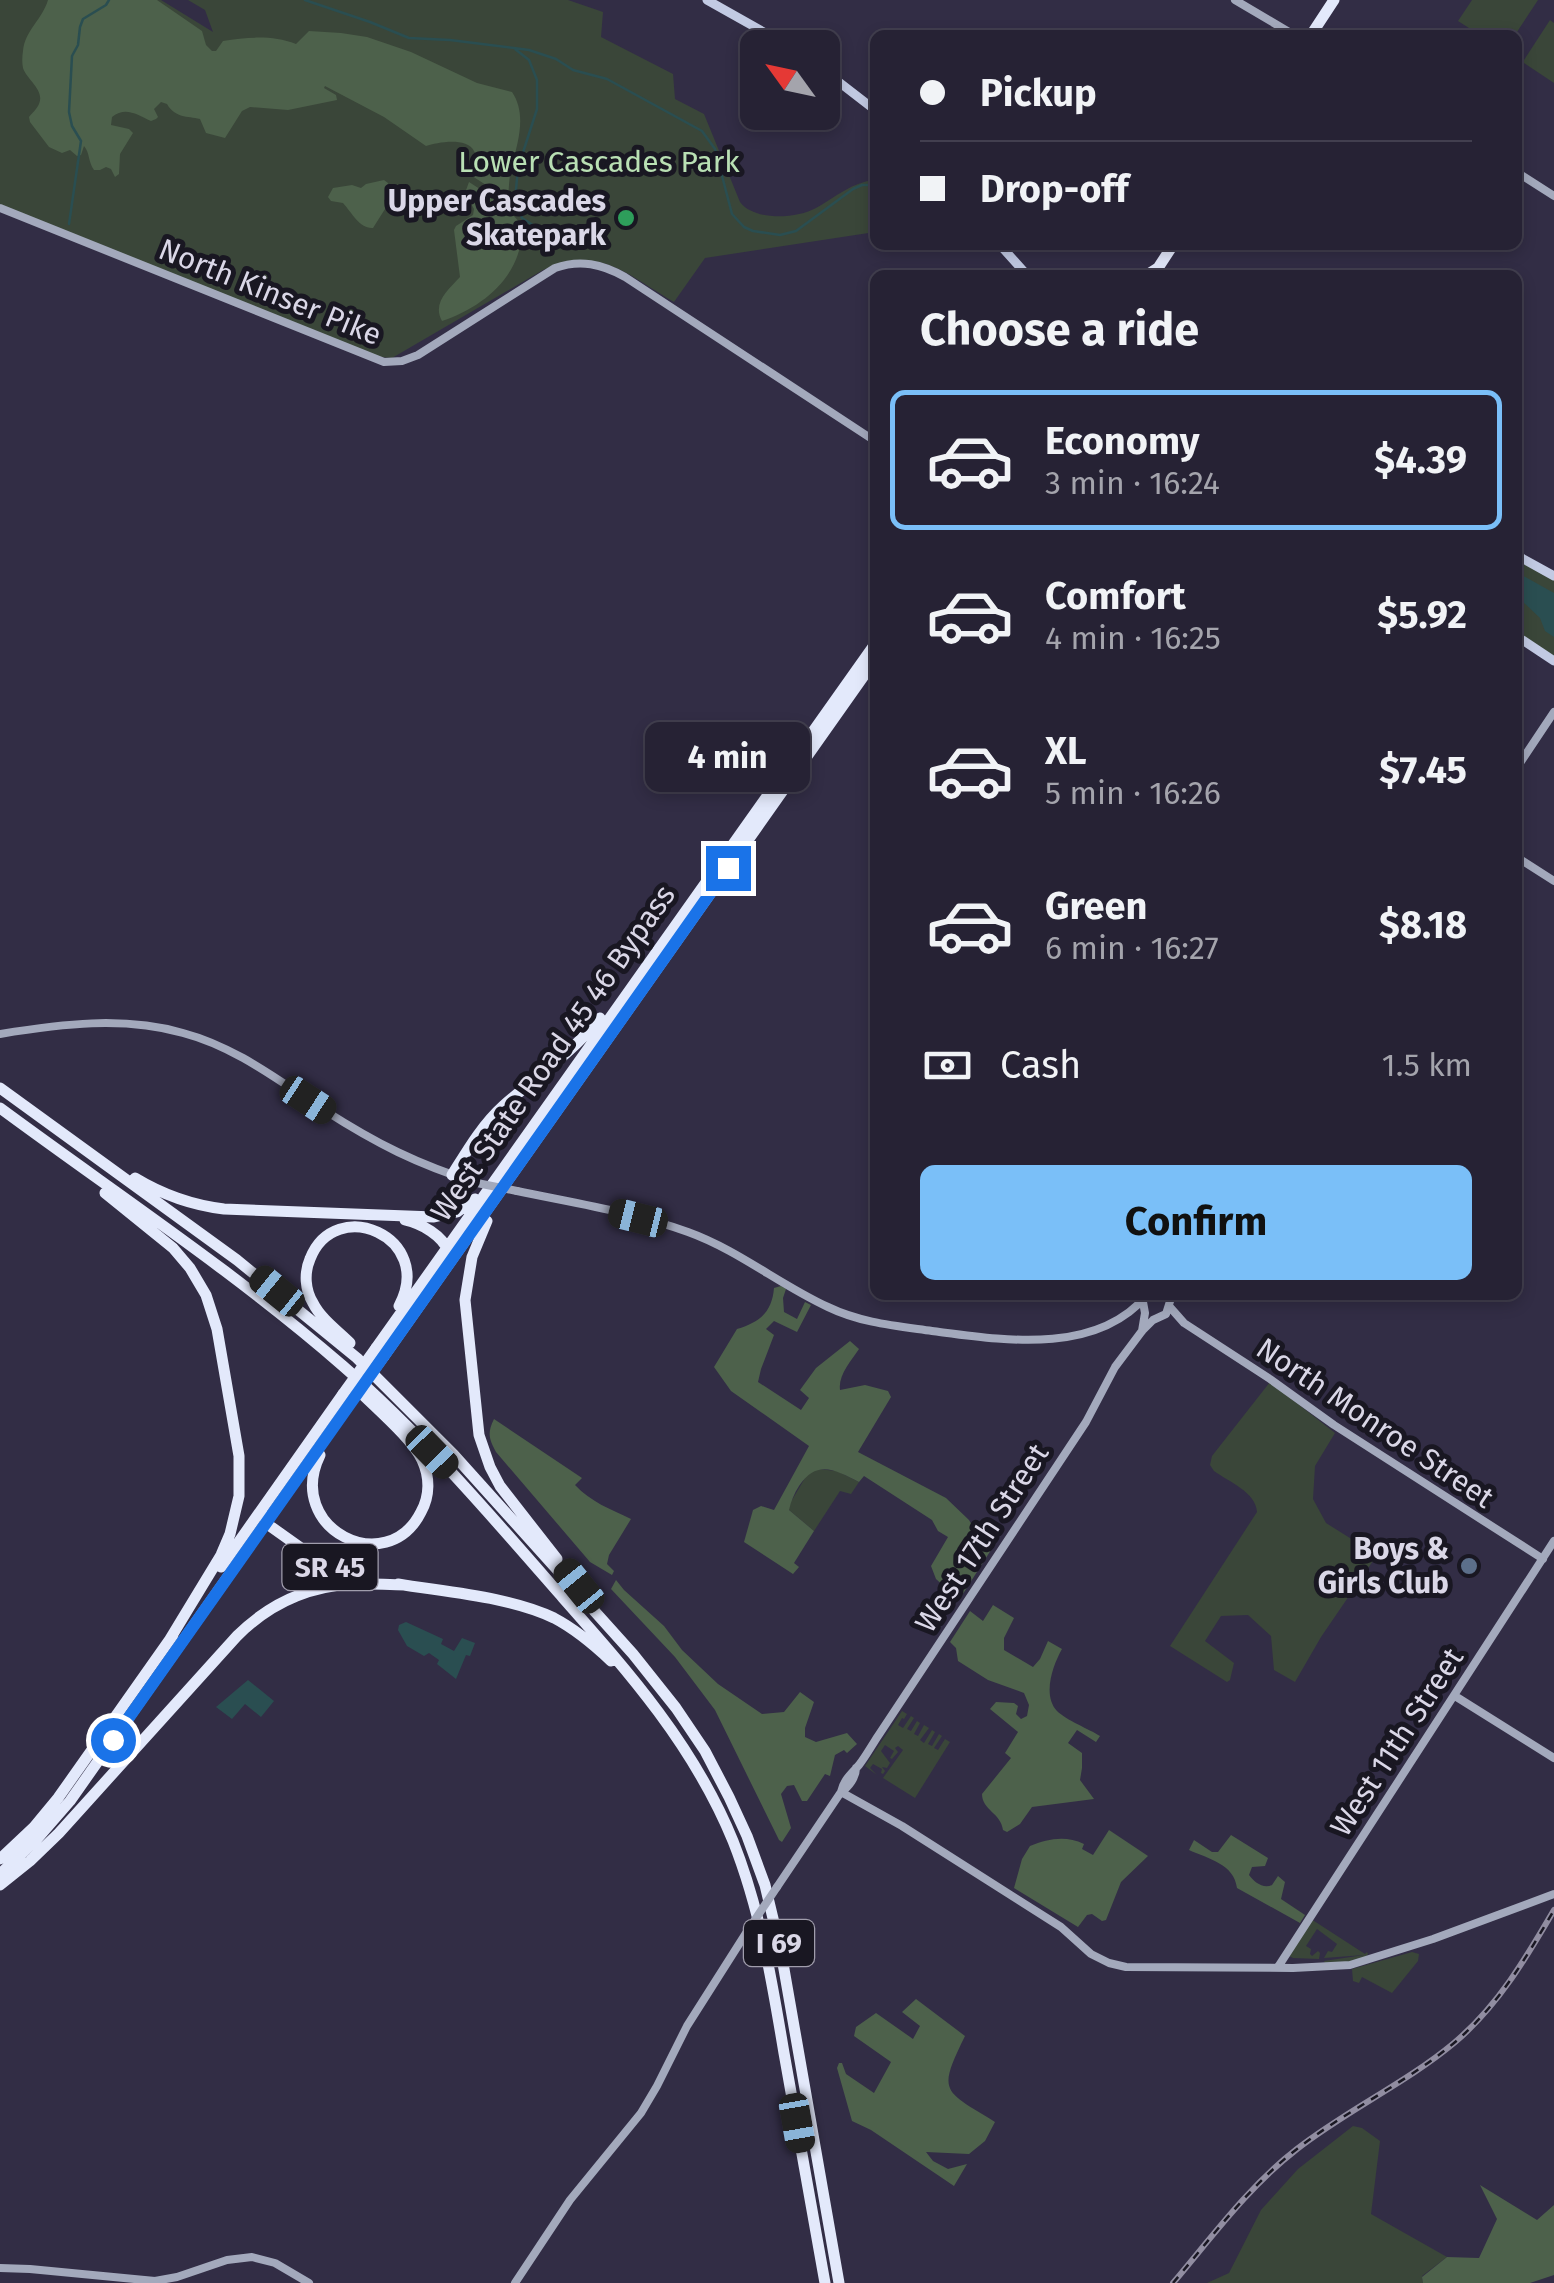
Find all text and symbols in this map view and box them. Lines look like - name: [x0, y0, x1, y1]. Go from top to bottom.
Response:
- north arrow: [740, 30, 840, 130]
- map controls: [740, 30, 840, 130]
- text: Pickup: [980, 70, 1097, 116]
- park label: Lower Cascades Park: [458, 144, 740, 180]
- text: Drop-off: [980, 166, 1128, 212]
- place label: Upper Cascades Skatepark: [388, 183, 606, 253]
- marker: Upper Cascades Skatepark: [615, 207, 637, 229]
- street label: North Kinser Pike: [153, 231, 387, 353]
- text: Choose a ride: [920, 303, 1199, 357]
- icon: car: [925, 415, 1015, 505]
- text: Economy: [1045, 418, 1200, 464]
- text: $4.39: [1374, 437, 1467, 483]
- text: 3 min · 16:24: [1045, 464, 1220, 502]
- icon: car: [925, 570, 1015, 660]
- text: Comfort: [1045, 573, 1186, 619]
- text: $5.92: [1377, 592, 1467, 638]
- text: 4 min · 16:25: [1045, 619, 1221, 657]
- callout: 4 min: [646, 723, 810, 793]
- icon: car: [925, 725, 1015, 815]
- text: XL: [1045, 728, 1087, 774]
- text: 4 min: [687, 738, 768, 776]
- text: $7.45: [1379, 747, 1467, 793]
- text: 5 min · 16:26: [1045, 774, 1221, 812]
- route end: [706, 846, 751, 891]
- street label: West State Road 45 46 Bypass: [423, 878, 683, 1228]
- icon: car: [925, 880, 1015, 970]
- text: Green: [1045, 883, 1148, 929]
- text: $8.18: [1379, 902, 1467, 948]
- text: 6 min · 16:27: [1045, 929, 1219, 967]
- icon: cash: [920, 1038, 975, 1093]
- text: Cash: [1000, 1042, 1081, 1088]
- text: 1.5 km: [1382, 1046, 1472, 1084]
- car: [275, 1071, 341, 1129]
- button: Confirm: [920, 1165, 1472, 1280]
- car: [605, 1196, 671, 1240]
- car: [244, 1260, 310, 1322]
- street label: North Monroe Street: [1250, 1330, 1501, 1516]
- car: [400, 1420, 464, 1484]
- street label: West 17th Street: [908, 1437, 1056, 1639]
- place label: Boys & Girls Club: [1318, 1531, 1449, 1601]
- road number: SR 45: [282, 1544, 378, 1590]
- car: [548, 1553, 610, 1619]
- marker: Boys & Girls Club: [1458, 1555, 1480, 1577]
- street label: West 11th Street: [1323, 1641, 1471, 1843]
- route start: [91, 1718, 136, 1763]
- road number: I 69: [744, 1920, 814, 1966]
- car: [777, 2091, 817, 2155]

